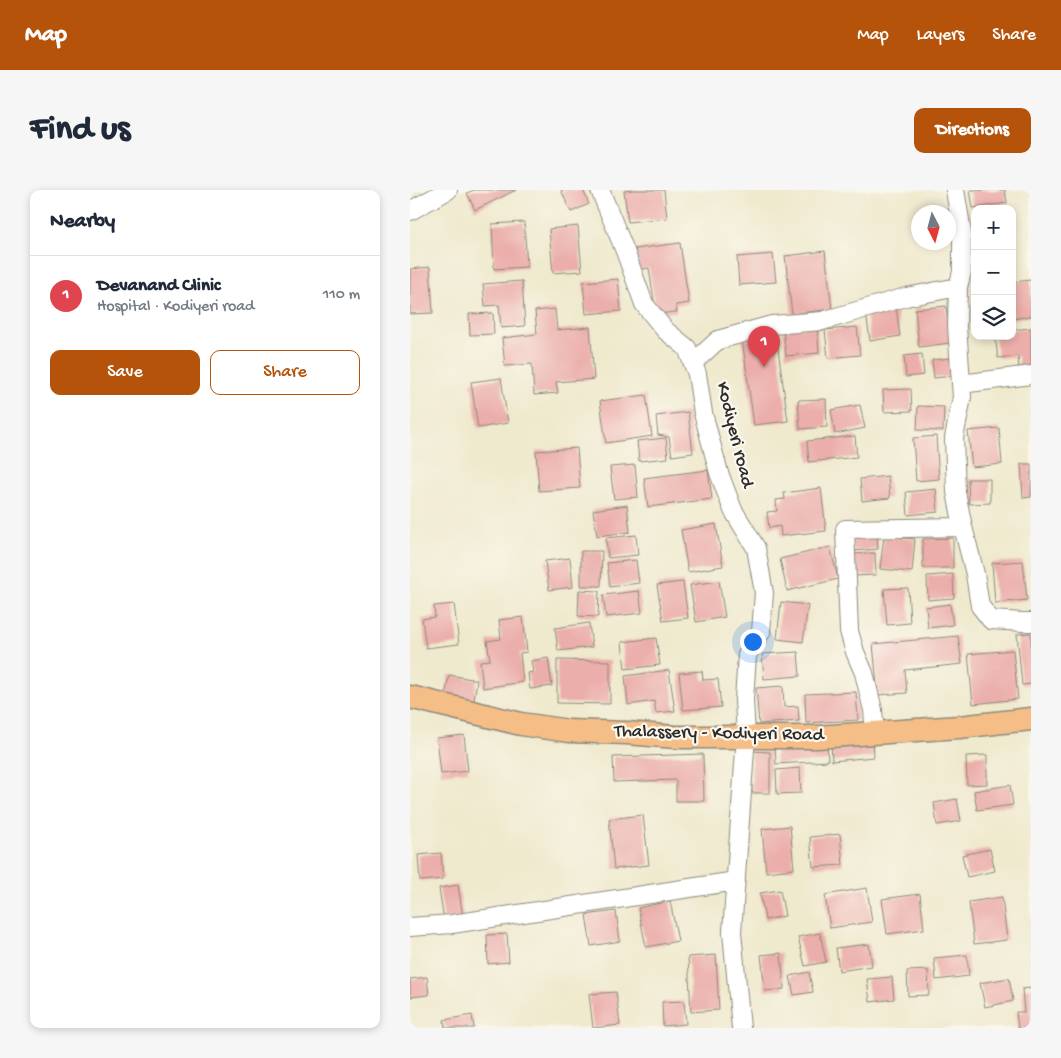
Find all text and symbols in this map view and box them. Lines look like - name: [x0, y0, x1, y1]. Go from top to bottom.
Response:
- text: Map: [25, 21, 67, 50]
- text: Map: [857, 25, 889, 46]
- text: Layers: [917, 25, 964, 46]
- text: Share: [992, 25, 1036, 46]
- button: Directions: [914, 108, 1031, 153]
- text: Find us: [30, 110, 130, 151]
- north arrow: [911, 205, 956, 250]
- map controls: [971, 205, 1016, 340]
- button: +: [971, 205, 1016, 250]
- text: Nearby: [50, 210, 115, 235]
- button: −: [971, 250, 1016, 295]
- text: Devanand Clinic: [97, 275, 221, 298]
- text: 1: [63, 286, 69, 305]
- text: 110 m: [323, 286, 360, 305]
- button: layers: [971, 295, 1016, 340]
- text: Hospital · Kodiyeri road: [97, 298, 254, 317]
- pin: 1: [748, 326, 780, 367]
- button: Save: [50, 350, 200, 395]
- button: Share: [210, 350, 360, 395]
- street label: Kodiyeri road: [710, 380, 759, 492]
- your location: [740, 629, 766, 655]
- street label: Thalassery - Kodiyeri Road: [613, 721, 826, 747]

